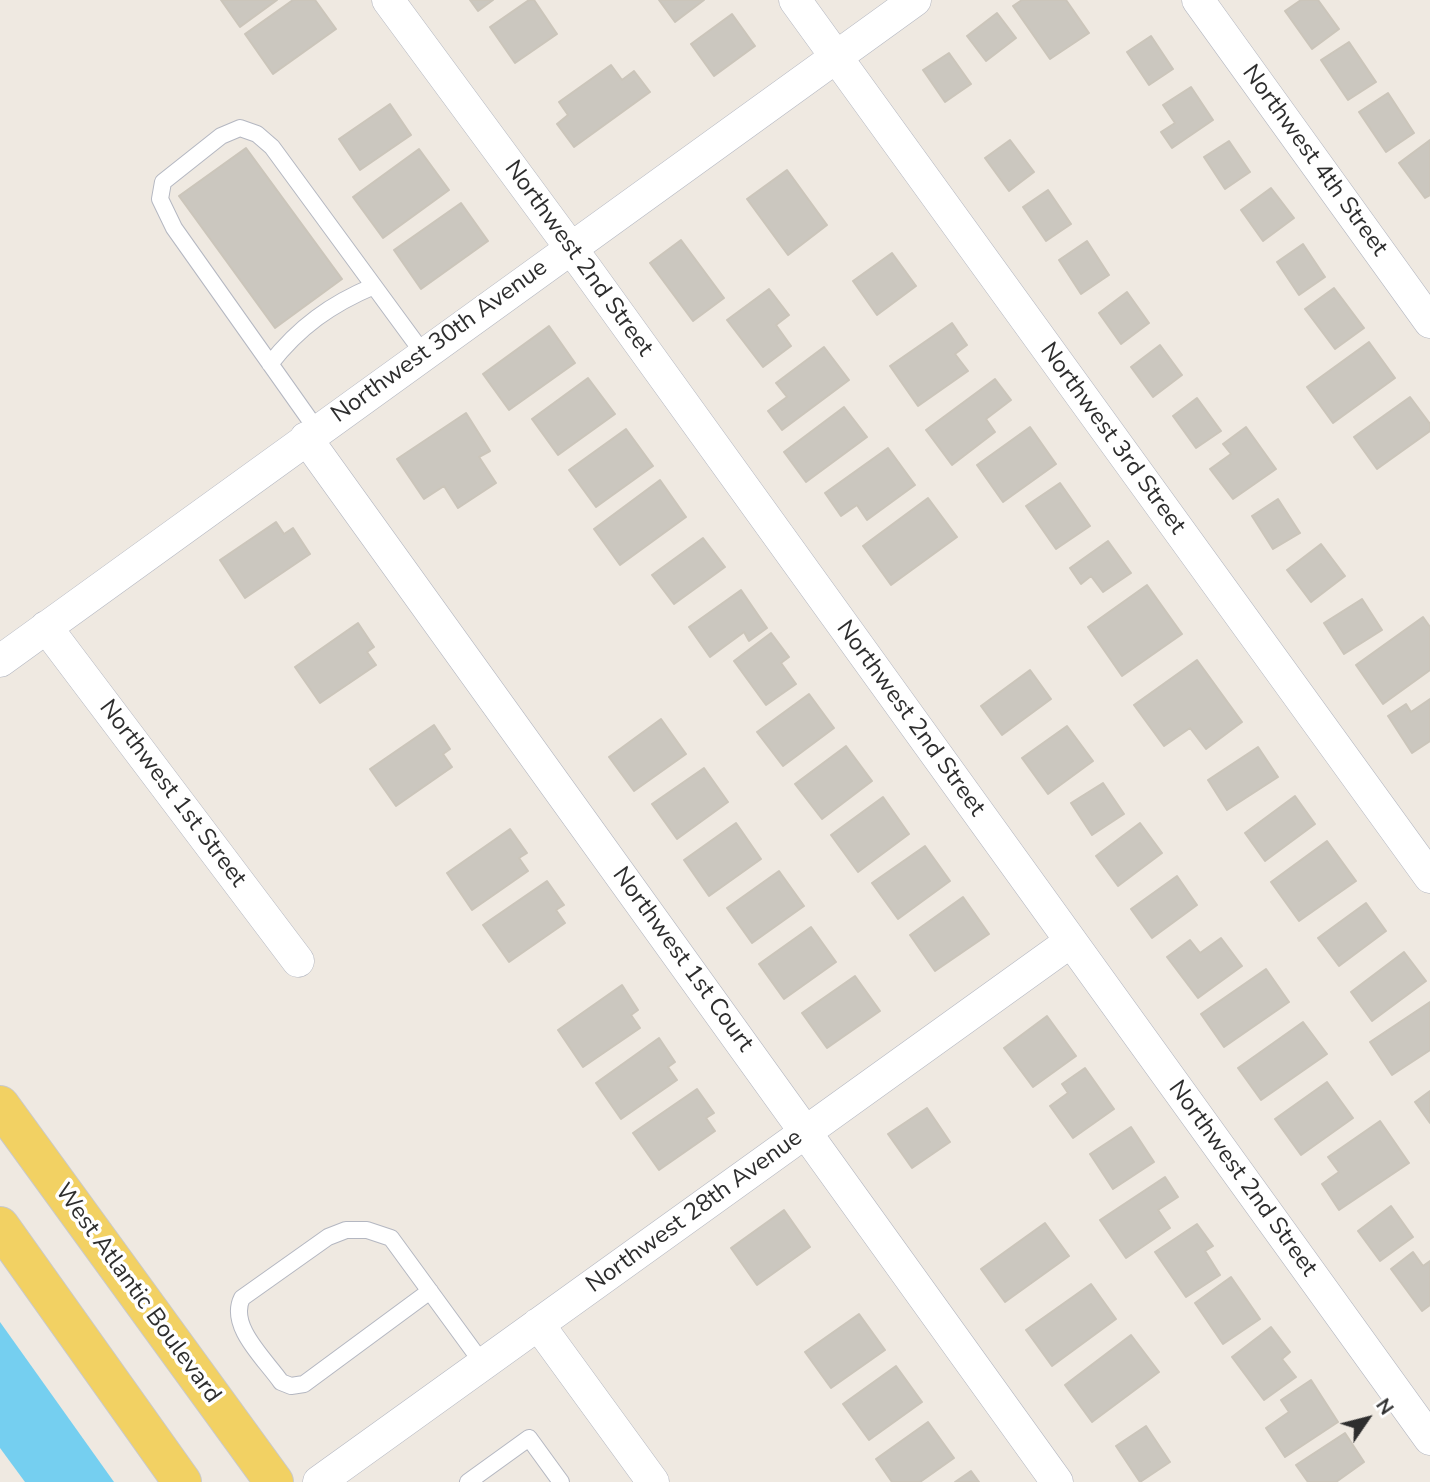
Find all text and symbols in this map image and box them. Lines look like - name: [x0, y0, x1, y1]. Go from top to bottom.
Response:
- street label: Northwest 4th Street: [1235, 60, 1393, 262]
- street label: Northwest 2nd Street: [497, 156, 659, 362]
- street label: Northwest 30th Avenue: [326, 254, 554, 430]
- street label: Northwest 3rd Street: [1033, 338, 1191, 540]
- street label: Northwest 2nd Street: [829, 616, 991, 822]
- street label: Northwest 1st Street: [92, 695, 252, 893]
- street label: Northwest 1st Court: [605, 862, 759, 1058]
- street label: Northwest 2nd Street: [1161, 1076, 1323, 1282]
- street label: Northwest 28th Avenue: [581, 1124, 809, 1300]
- street label: West Atlantic Boulevard: [48, 1179, 226, 1409]
- north arrow: [1332, 1384, 1402, 1454]
- text: N: [1369, 1394, 1399, 1420]

